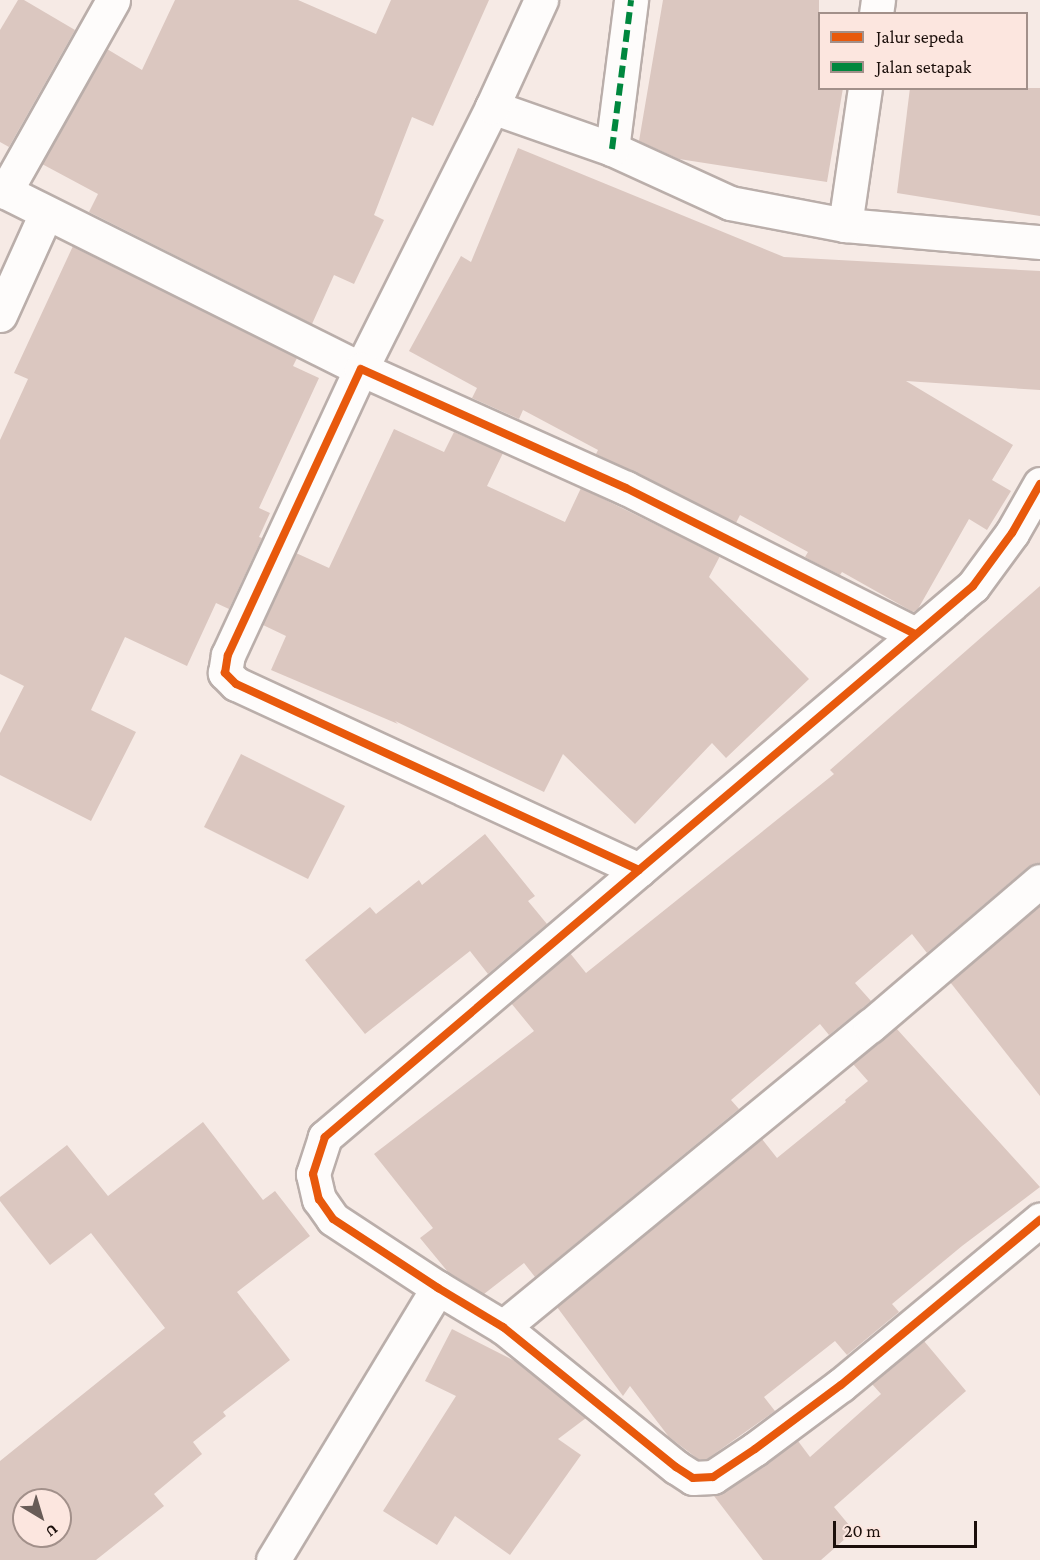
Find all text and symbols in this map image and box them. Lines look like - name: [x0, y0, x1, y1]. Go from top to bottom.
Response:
- legend: [818, 12, 1028, 90]
- text: Jalur sepeda: [876, 27, 964, 47]
- text: Jalan setapak: [876, 57, 971, 77]
- north arrow: [12, 1488, 72, 1548]
- scale bar: [836, 1509, 980, 1547]
- text: U: [43, 1521, 62, 1541]
- text: 20 m: [844, 1521, 881, 1541]

